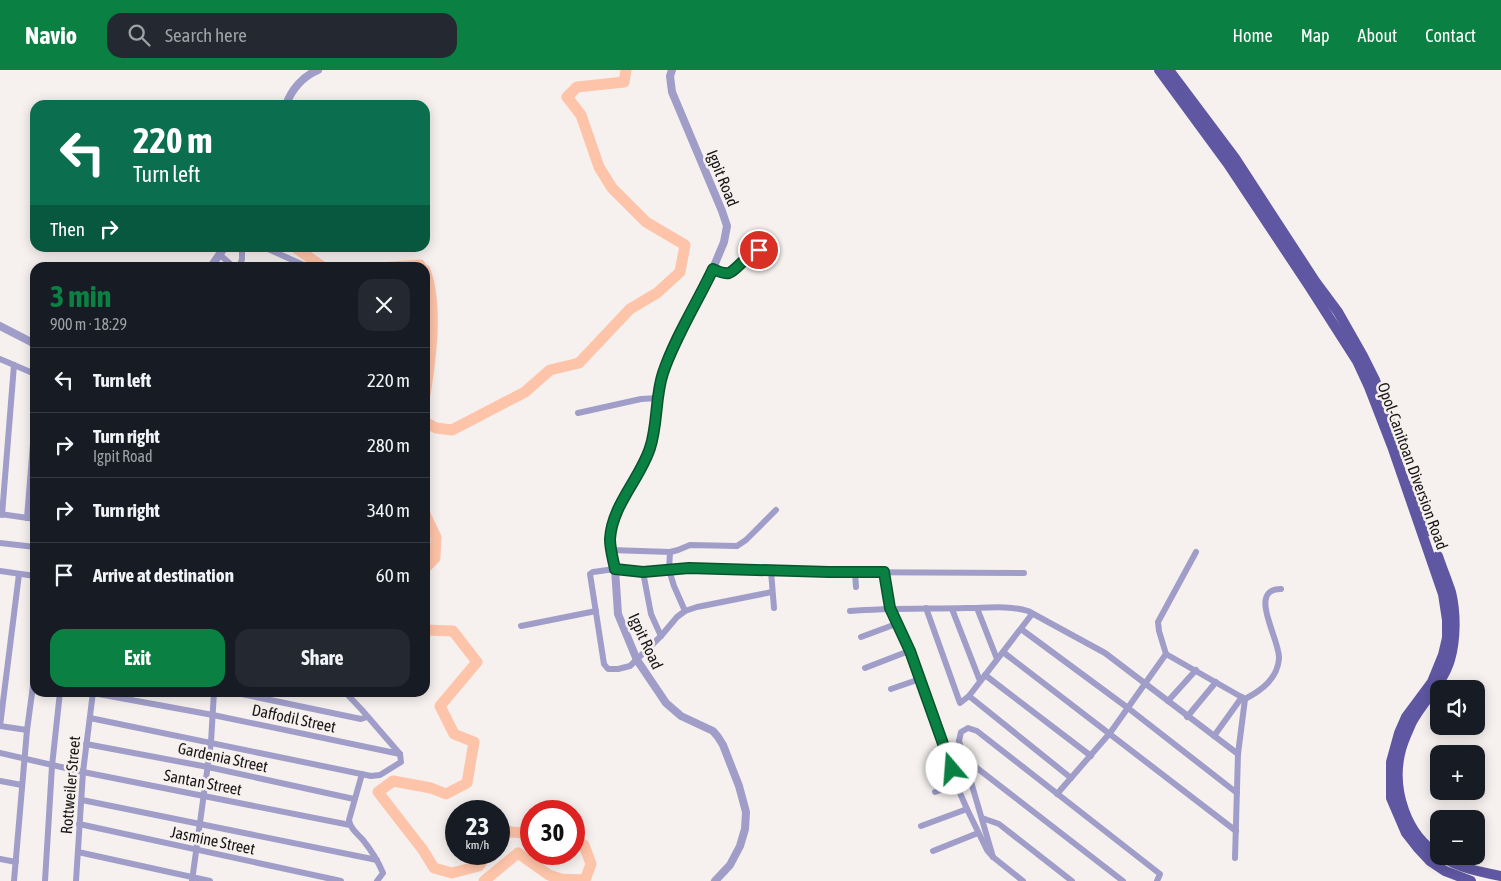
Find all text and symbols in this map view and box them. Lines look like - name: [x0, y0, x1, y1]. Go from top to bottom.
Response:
- search box: [107, 13, 457, 58]
- icon: search: [125, 21, 153, 49]
- text: Navio: [25, 22, 77, 49]
- text: Search here: [165, 24, 247, 46]
- text: Home: [1233, 25, 1273, 46]
- text: Map: [1301, 25, 1330, 46]
- text: About: [1358, 25, 1397, 46]
- text: Contact: [1425, 25, 1476, 46]
- icon: left: [50, 120, 115, 185]
- text: 220 m: [133, 120, 212, 160]
- street label: Igpit Road: [703, 147, 743, 209]
- text: Turn left: [133, 161, 200, 187]
- icon: right: [95, 215, 123, 243]
- text: Then: [50, 218, 85, 240]
- pin: [738, 229, 780, 271]
- icon: arrive: [745, 236, 773, 264]
- text: 3 min: [50, 279, 111, 313]
- button: close: [358, 279, 410, 331]
- text: 900 m · 18:29: [50, 315, 127, 333]
- icon: left: [50, 366, 78, 394]
- text: Turn left: [93, 369, 151, 391]
- text: 220 m: [367, 369, 410, 391]
- street label: Opol-Canitoan Diversion Road: [1373, 380, 1452, 552]
- text: Turn right: [93, 425, 160, 447]
- icon: right: [50, 431, 78, 459]
- text: 280 m: [367, 434, 410, 456]
- text: Igpit Road: [93, 447, 153, 465]
- icon: right: [50, 496, 78, 524]
- text: Turn right: [93, 499, 160, 521]
- text: 340 m: [367, 499, 410, 521]
- icon: arrive: [50, 561, 78, 589]
- text: Arrive at destination: [93, 564, 234, 586]
- text: 60 m: [376, 564, 410, 586]
- street label: Igpit Road: [624, 610, 667, 672]
- button: Exit: [50, 629, 225, 687]
- button: Share: [235, 629, 410, 687]
- map controls: [1430, 680, 1485, 865]
- button: sound: [1430, 680, 1485, 735]
- street label: Daffodil Street: [250, 700, 338, 736]
- street label: Rottweiler Street: [57, 735, 83, 835]
- street label: Gardenia Street: [176, 739, 270, 775]
- position arrow: [925, 742, 977, 794]
- button: +: [1430, 745, 1485, 800]
- street label: Santan Street: [162, 766, 244, 798]
- speed limit sign: 30: [520, 800, 585, 865]
- button: −: [1430, 810, 1485, 865]
- text: 23: [466, 812, 489, 840]
- street label: Jasmine Street: [169, 822, 257, 858]
- text: km/h: [466, 838, 489, 852]

